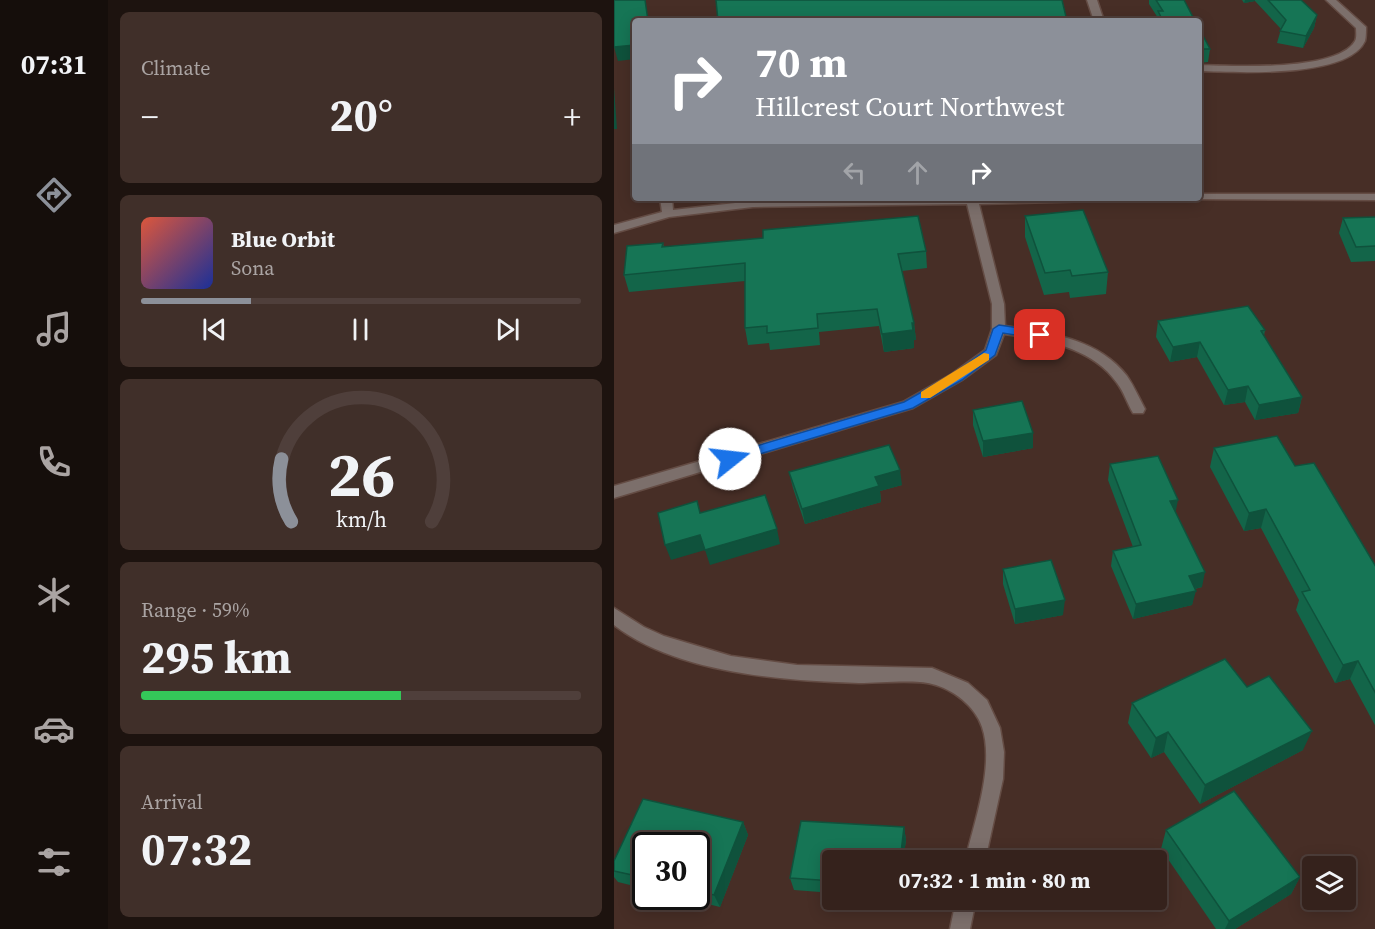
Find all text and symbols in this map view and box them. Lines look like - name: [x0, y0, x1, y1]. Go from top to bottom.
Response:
- text: 70 m: [755, 33, 848, 91]
- icon: right: [656, 42, 734, 120]
- text: 07:31: [21, 46, 87, 83]
- text: Climate: [141, 54, 210, 82]
- text: 20°: [329, 84, 393, 146]
- text: Hillcrest Court Northwest: [755, 88, 1064, 125]
- text: −: [141, 94, 159, 139]
- text: +: [563, 94, 581, 139]
- icon: left: [838, 156, 871, 189]
- icon: ahead: [901, 156, 934, 189]
- icon: right: [964, 156, 997, 189]
- icon: directions: [33, 174, 75, 216]
- text: Blue Orbit: [231, 224, 335, 254]
- text: Sona: [231, 254, 275, 282]
- icon: music: [33, 308, 75, 350]
- pin: [1014, 309, 1065, 360]
- icon: previous: [198, 313, 231, 346]
- icon: pause: [344, 313, 377, 346]
- icon: next: [491, 313, 524, 346]
- icon: arrive: [1023, 318, 1056, 351]
- position arrow: [698, 427, 762, 491]
- text: 26: [327, 431, 395, 517]
- icon: phone: [33, 441, 75, 483]
- text: km/h: [335, 505, 387, 534]
- icon: climate: [33, 574, 75, 616]
- text: Range · 59%: [141, 596, 250, 624]
- text: 295 km: [141, 626, 292, 688]
- icon: car: [33, 708, 75, 750]
- text: Arrival: [141, 788, 203, 816]
- text: 07:32: [141, 818, 252, 880]
- speed limit sign: 30: [632, 832, 710, 910]
- icon: filters: [33, 841, 75, 883]
- map controls: [1302, 856, 1356, 910]
- button: layers: [1302, 856, 1356, 910]
- text: 07:32 · 1 min · 80 m: [899, 865, 1090, 895]

